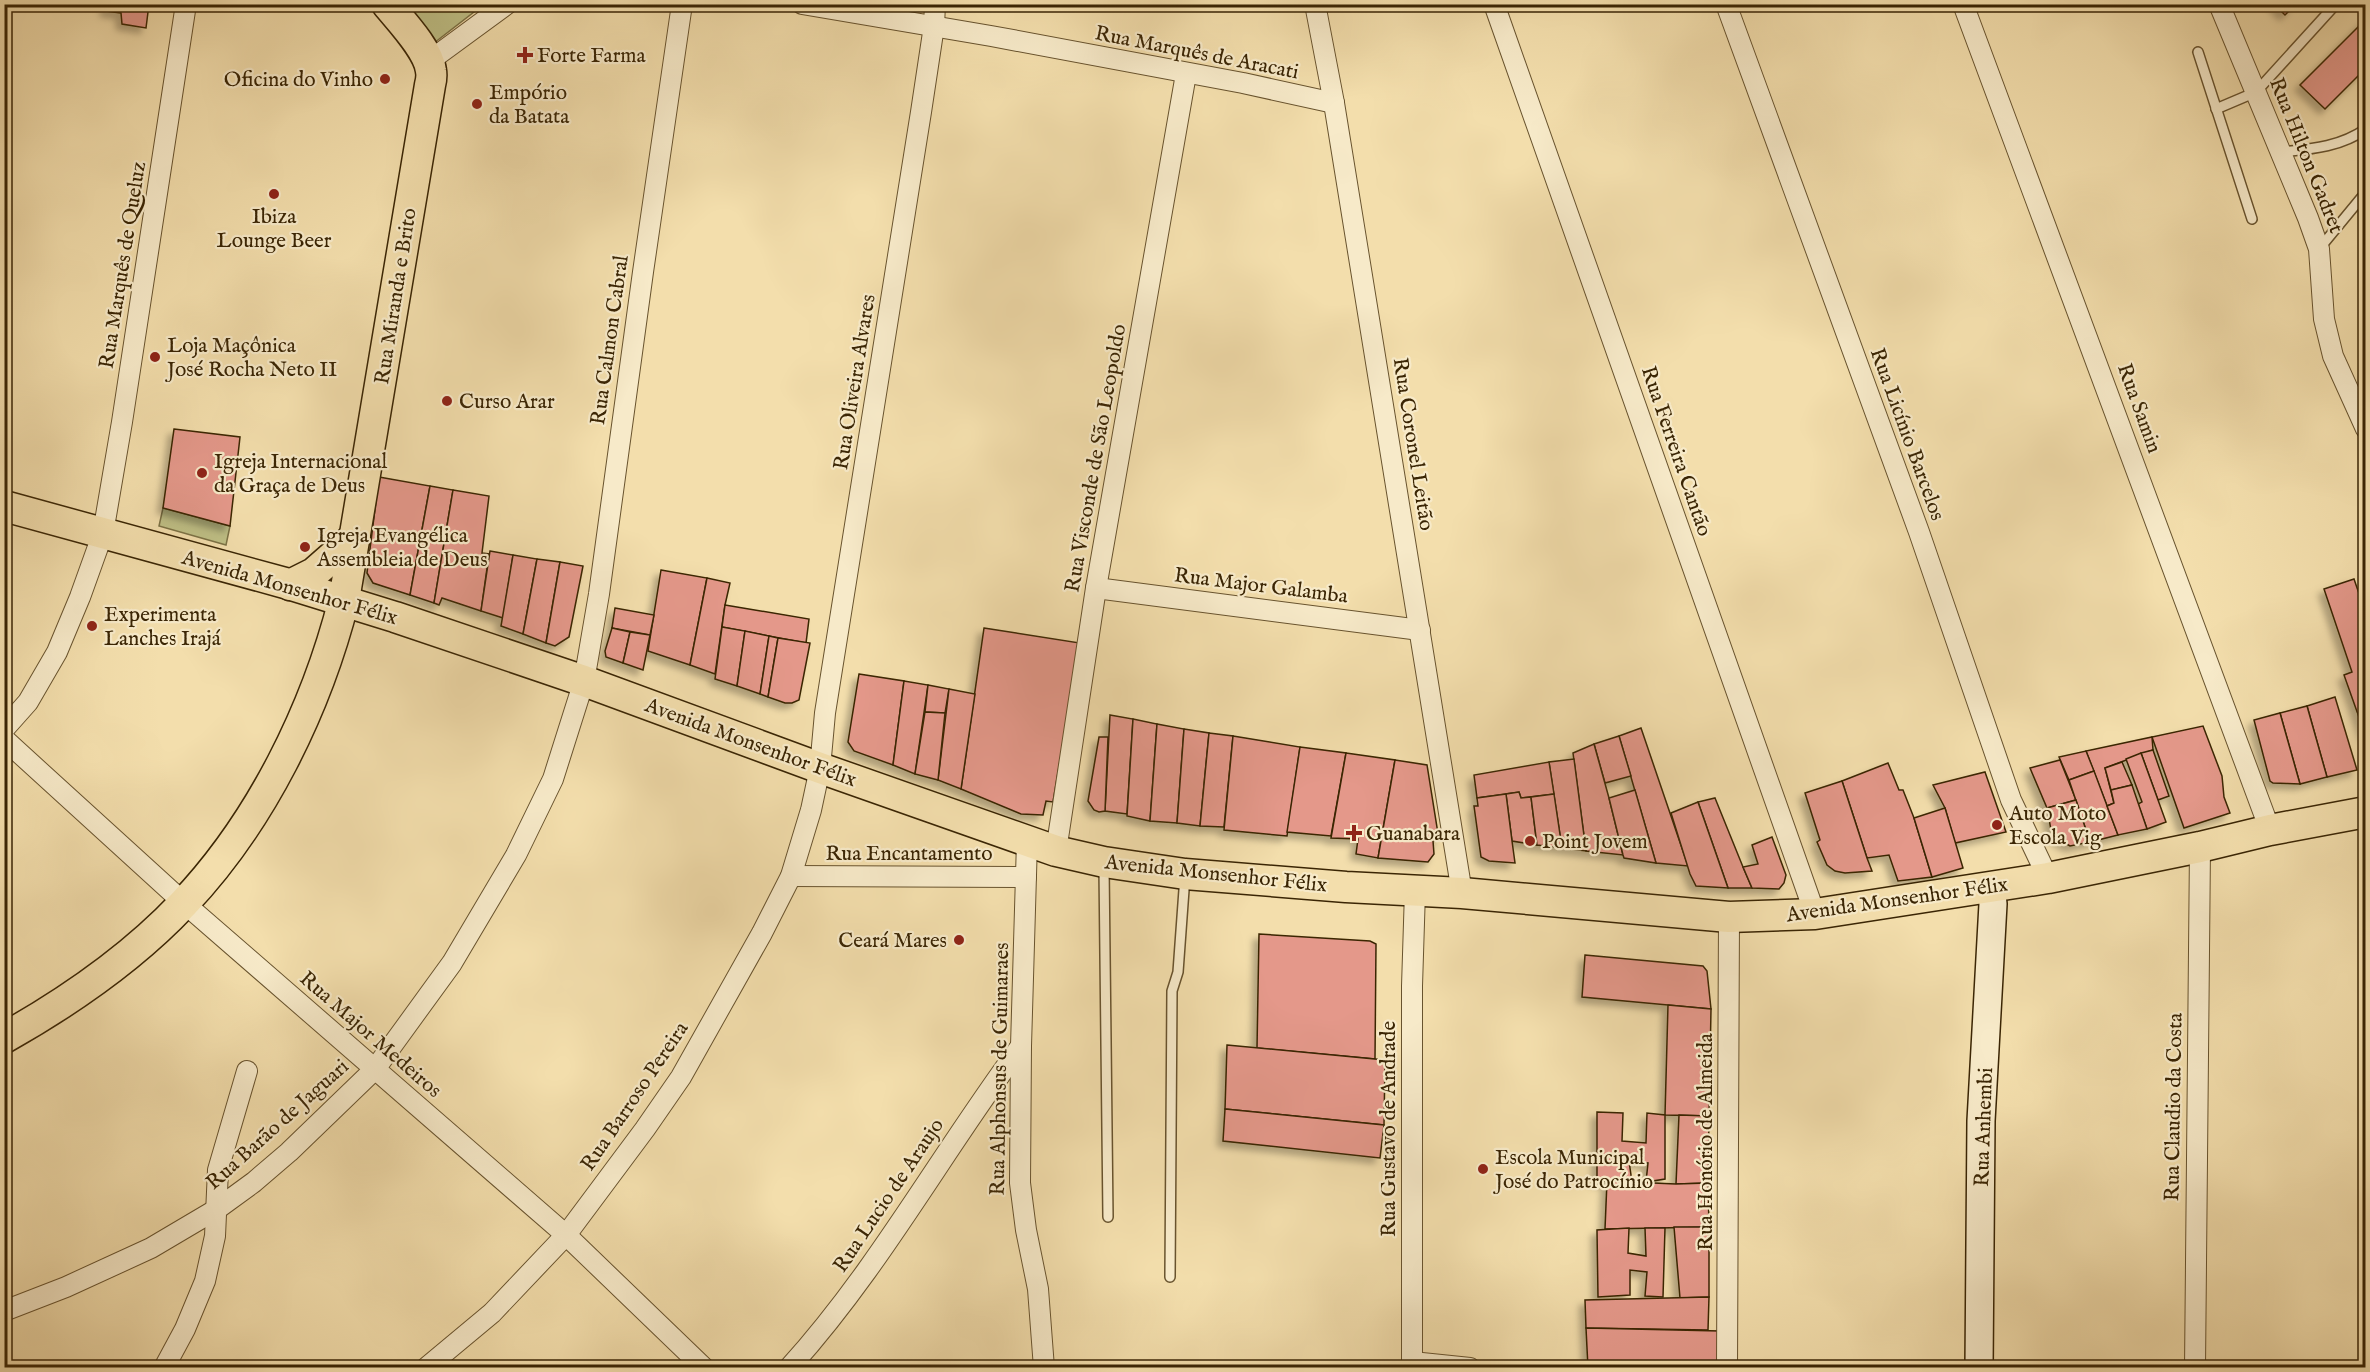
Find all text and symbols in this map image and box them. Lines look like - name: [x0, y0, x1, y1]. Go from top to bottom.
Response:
- street label: Rua Marquês de Aracati: [1092, 20, 1301, 86]
- place label: Forte Farma: [537, 43, 647, 70]
- marker: Forte Farma: [518, 48, 532, 62]
- place label: Oficina do Vinho: [224, 67, 373, 94]
- marker: Oficina do Vinho: [378, 72, 392, 86]
- street label: Rua Hilton Gadret: [2262, 74, 2349, 237]
- place label: Empório da Batata: [489, 80, 570, 131]
- marker: Empório da Batata: [470, 97, 484, 111]
- street label: Rua Marquês de Queluz: [94, 160, 153, 371]
- marker: Ibiza Lounge Beer: [267, 187, 281, 201]
- place label: Ibiza Lounge Beer: [217, 204, 332, 255]
- street label: Rua Miranda e Brito: [369, 206, 424, 386]
- street label: Rua Calmon Cabral: [585, 253, 636, 427]
- street label: Rua Oliveira Alvares: [828, 292, 883, 472]
- street label: Rua Visconde de São Leopoldo: [1060, 322, 1133, 595]
- place label: Loja Maçônica José Rocha Neto II: [165, 333, 337, 384]
- street label: Rua Licínio Barcelos: [1863, 344, 1950, 525]
- marker: Loja Maçônica José Rocha Neto II: [148, 350, 162, 364]
- street label: Rua Coronel Leitão: [1386, 356, 1440, 533]
- street label: Rua Samin: [2110, 360, 2167, 457]
- street label: Rua Ferreira Cantão: [1634, 363, 1717, 540]
- place label: Curso Arar: [459, 389, 555, 416]
- marker: Curso Arar: [440, 394, 454, 408]
- place label: Igreja Internacional da Graça de Deus: [214, 449, 387, 500]
- marker: Igreja Internacional da Graça de Deus: [195, 466, 209, 480]
- place label: Igreja Evangélica Assembleia de Deus: [316, 523, 488, 574]
- marker: Igreja Evangélica Assembleia de Deus: [298, 540, 312, 554]
- street label: Avenida Monsenhor Félix: [178, 544, 401, 632]
- street label: Rua Major Galamba: [1172, 562, 1350, 611]
- place label: Experimenta Lanches Irajá: [104, 602, 222, 653]
- marker: Experimenta Lanches Irajá: [85, 619, 99, 633]
- street label: Avenida Monsenhor Félix: [640, 692, 860, 794]
- place label: Auto Moto Escola Vig: [2008, 801, 2106, 852]
- marker: Auto Moto Escola Vig: [1990, 818, 2004, 832]
- place label: Guanabara: [1366, 821, 1461, 848]
- marker: Guanabara: [1347, 826, 1361, 840]
- place label: Point Jovem: [1542, 829, 1648, 856]
- marker: Point Jovem: [1523, 834, 1537, 848]
- street label: Rua Encantamento: [825, 841, 993, 868]
- street label: Avenida Monsenhor Félix: [1102, 849, 1328, 900]
- street label: Avenida Monsenhor Félix: [1784, 872, 2010, 930]
- place label: Ceará Mares: [838, 928, 947, 955]
- marker: Ceará Mares: [952, 933, 966, 947]
- street label: Rua Alphonsus de Guimaraes: [985, 942, 1016, 1196]
- street label: Rua Major Medeiros: [293, 966, 447, 1104]
- street label: Rua Claudio da Costa: [2159, 1012, 2190, 1202]
- street label: Rua Barroso Pereira: [575, 1016, 696, 1177]
- street label: Rua Gustavo de Andrade: [1376, 1021, 1403, 1237]
- street label: Rua Honório de Almeida: [1693, 1032, 1720, 1251]
- street label: Rua Barão de Jaguari: [201, 1054, 355, 1196]
- street label: Rua Anhembi: [1969, 1067, 2000, 1187]
- street label: Rua Lucio de Araujo: [828, 1114, 951, 1278]
- place label: Escola Municipal José do Patrocínio: [1493, 1145, 1653, 1196]
- marker: Escola Municipal José do Patrocínio: [1476, 1162, 1490, 1176]

